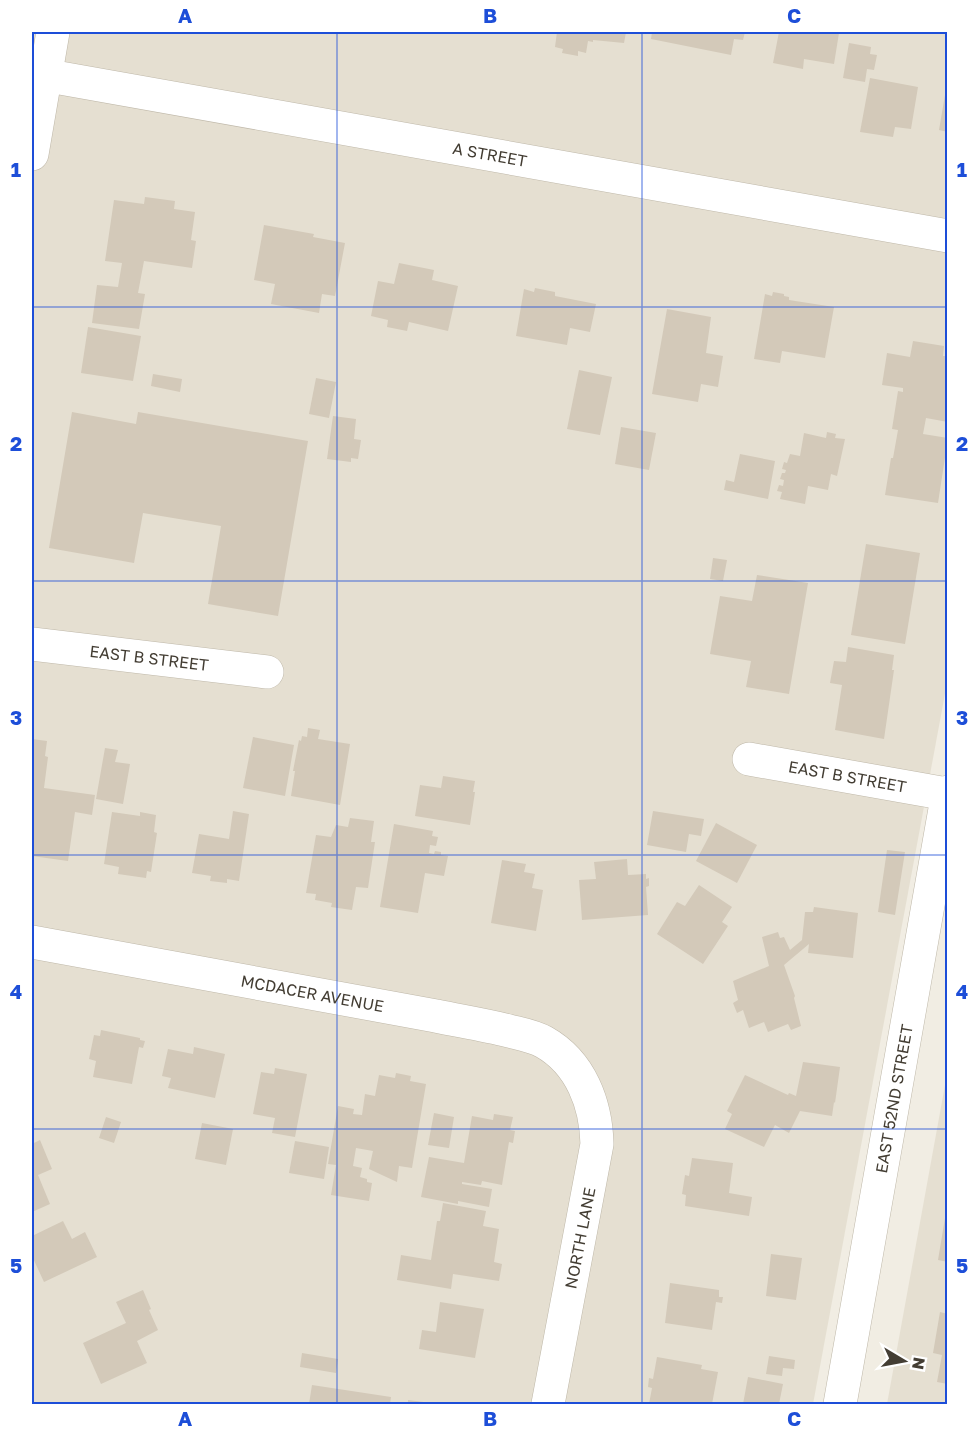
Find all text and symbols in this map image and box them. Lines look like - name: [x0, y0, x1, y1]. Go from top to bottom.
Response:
- text: A: [178, 3, 192, 27]
- text: B: [483, 3, 497, 27]
- text: C: [787, 3, 801, 27]
- street label: A STREET: [451, 138, 529, 171]
- text: 1: [11, 157, 21, 181]
- text: 1: [957, 157, 967, 181]
- text: 2: [10, 431, 22, 455]
- text: 2: [956, 431, 968, 455]
- street label: EAST B STREET: [89, 641, 210, 675]
- text: 3: [10, 705, 22, 729]
- text: 3: [956, 705, 968, 729]
- street label: EAST B STREET: [787, 756, 908, 797]
- street label: MCDACER AVENUE: [239, 970, 385, 1016]
- text: 4: [10, 979, 22, 1003]
- text: 4: [956, 979, 968, 1003]
- street label: EAST 52ND STREET: [871, 1023, 917, 1175]
- street label: NORTH LANE: [560, 1186, 600, 1290]
- text: 5: [10, 1253, 22, 1277]
- text: 5: [956, 1253, 968, 1277]
- north arrow: [874, 1331, 934, 1391]
- text: N: [908, 1356, 930, 1371]
- text: A: [178, 1406, 192, 1430]
- text: B: [483, 1406, 497, 1430]
- text: C: [787, 1406, 801, 1430]

